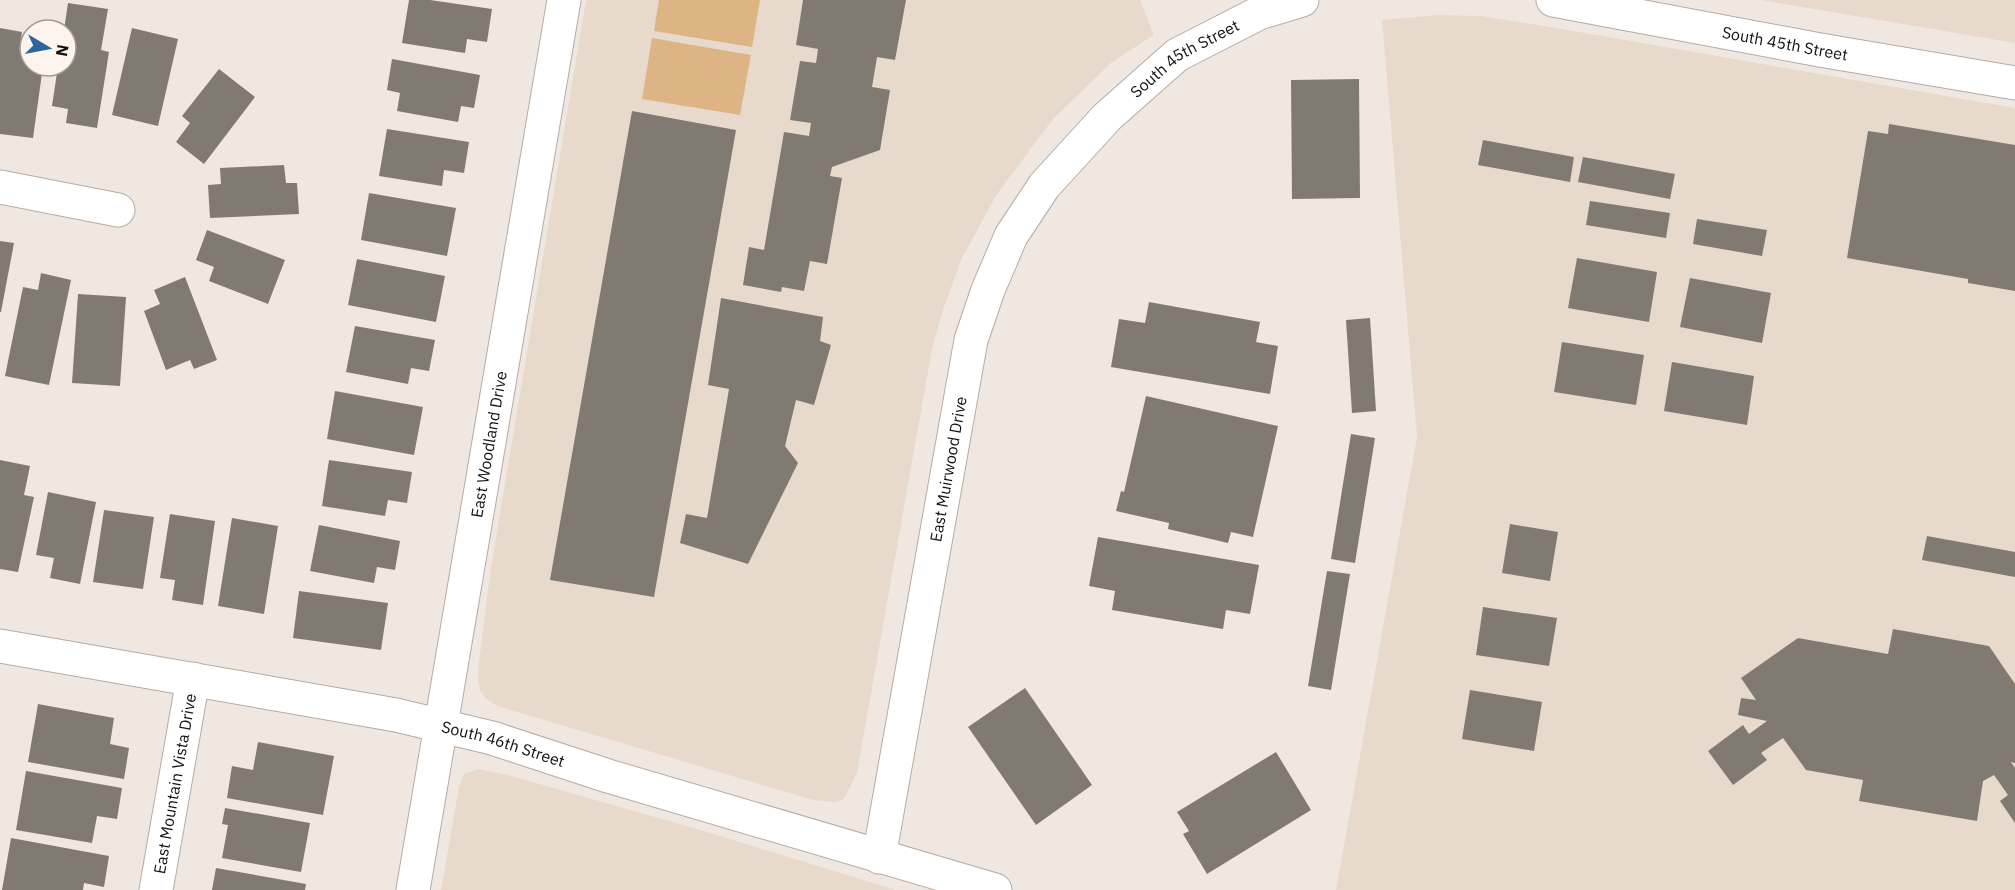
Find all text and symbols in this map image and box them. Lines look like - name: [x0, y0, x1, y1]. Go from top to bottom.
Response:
- street label: South 45th Street: [1126, 15, 1242, 102]
- north arrow: [18, 18, 78, 78]
- street label: South 45th Street: [1720, 22, 1849, 65]
- text: N: [52, 43, 74, 58]
- street label: East Woodland Drive: [466, 369, 511, 519]
- street label: East Muirwood Drive: [925, 395, 971, 543]
- street label: East Mountain Vista Drive: [149, 692, 200, 875]
- street label: South 46th Street: [440, 716, 567, 771]

